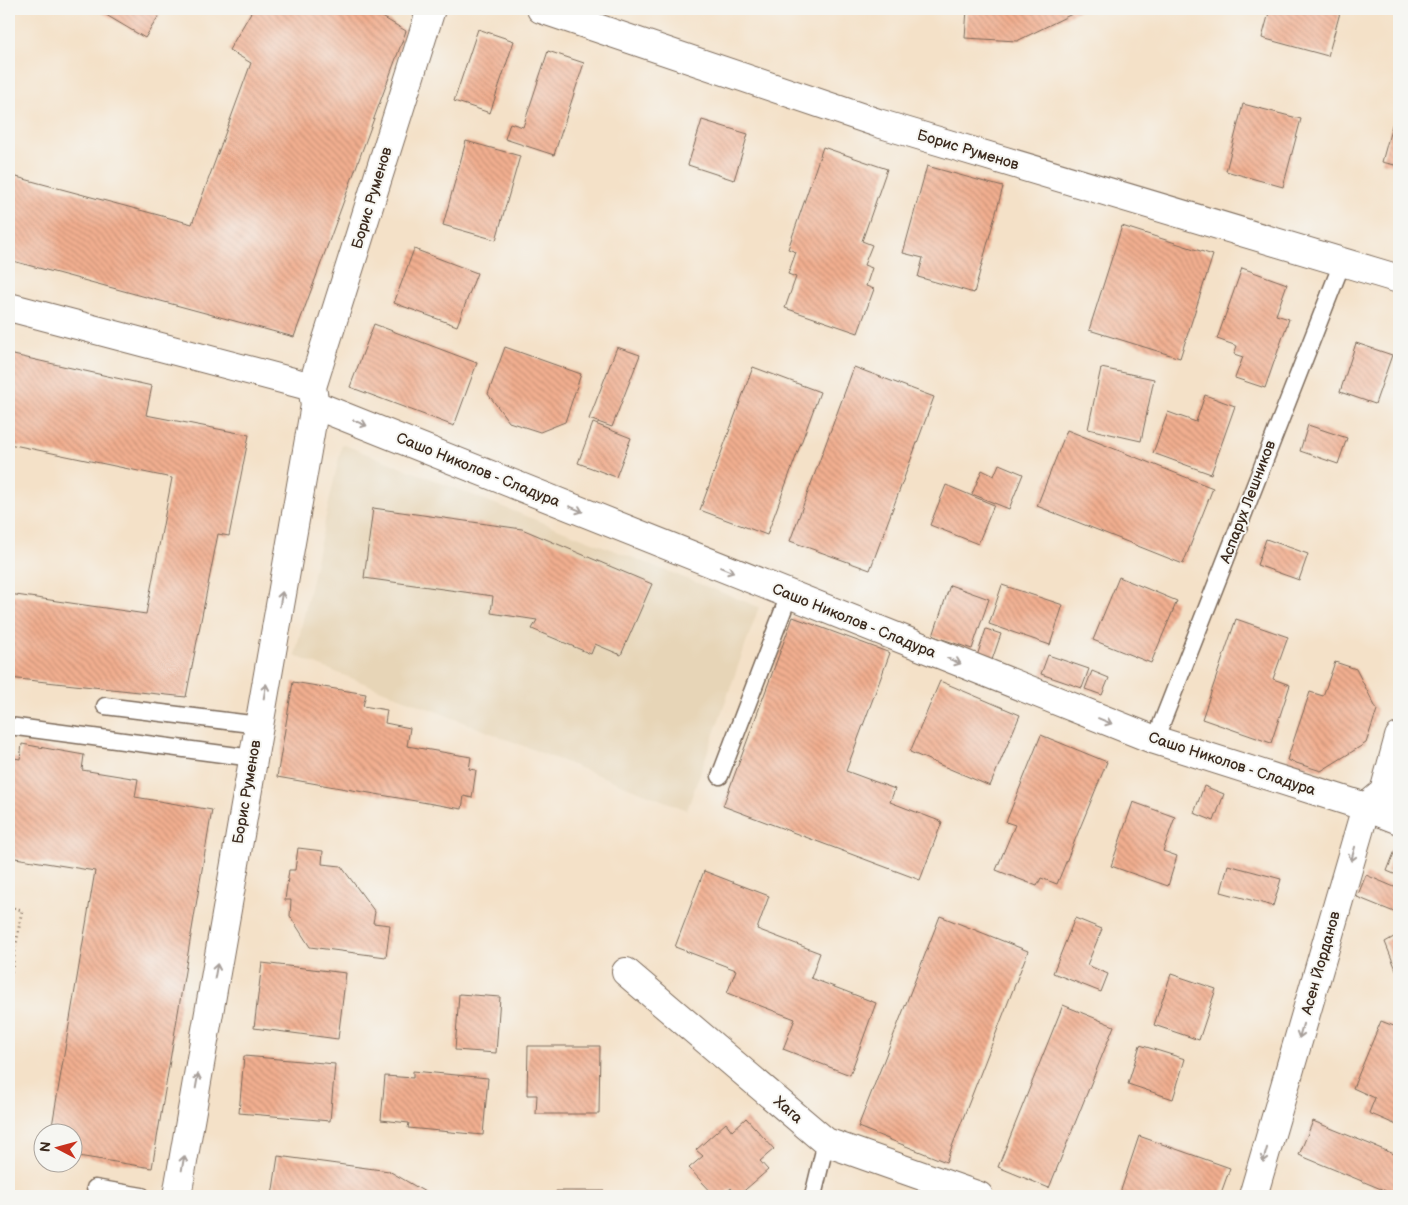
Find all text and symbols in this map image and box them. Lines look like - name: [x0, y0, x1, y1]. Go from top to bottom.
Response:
- street label: Борис Руменов: [915, 126, 1021, 175]
- street label: Борис Руменов: [348, 145, 397, 251]
- one-way arrow: [352, 419, 367, 428]
- street label: Сашо Николов - Сладура: [393, 428, 563, 512]
- street label: Аспарух Лешников: [1215, 438, 1280, 567]
- one-way arrow: [568, 505, 583, 515]
- one-way arrow: [719, 566, 734, 575]
- street label: Сашо Николов - Сладура: [769, 579, 939, 663]
- one-way arrow: [277, 592, 287, 608]
- one-way arrow: [946, 656, 961, 666]
- one-way arrow: [261, 683, 271, 699]
- one-way arrow: [1097, 716, 1112, 726]
- street label: Сашо Николов - Сладура: [1146, 728, 1318, 800]
- street label: Борис Руменов: [229, 738, 266, 845]
- one-way arrow: [1347, 846, 1357, 862]
- street label: Асен Йорданов: [1297, 909, 1345, 1018]
- one-way arrow: [212, 964, 221, 980]
- one-way arrow: [1296, 1023, 1305, 1039]
- one-way arrow: [193, 1073, 203, 1089]
- street label: Хага: [770, 1092, 807, 1128]
- north arrow: [32, 1122, 82, 1172]
- text: N: [37, 1141, 55, 1153]
- one-way arrow: [1260, 1146, 1270, 1162]
- one-way arrow: [179, 1155, 189, 1171]

